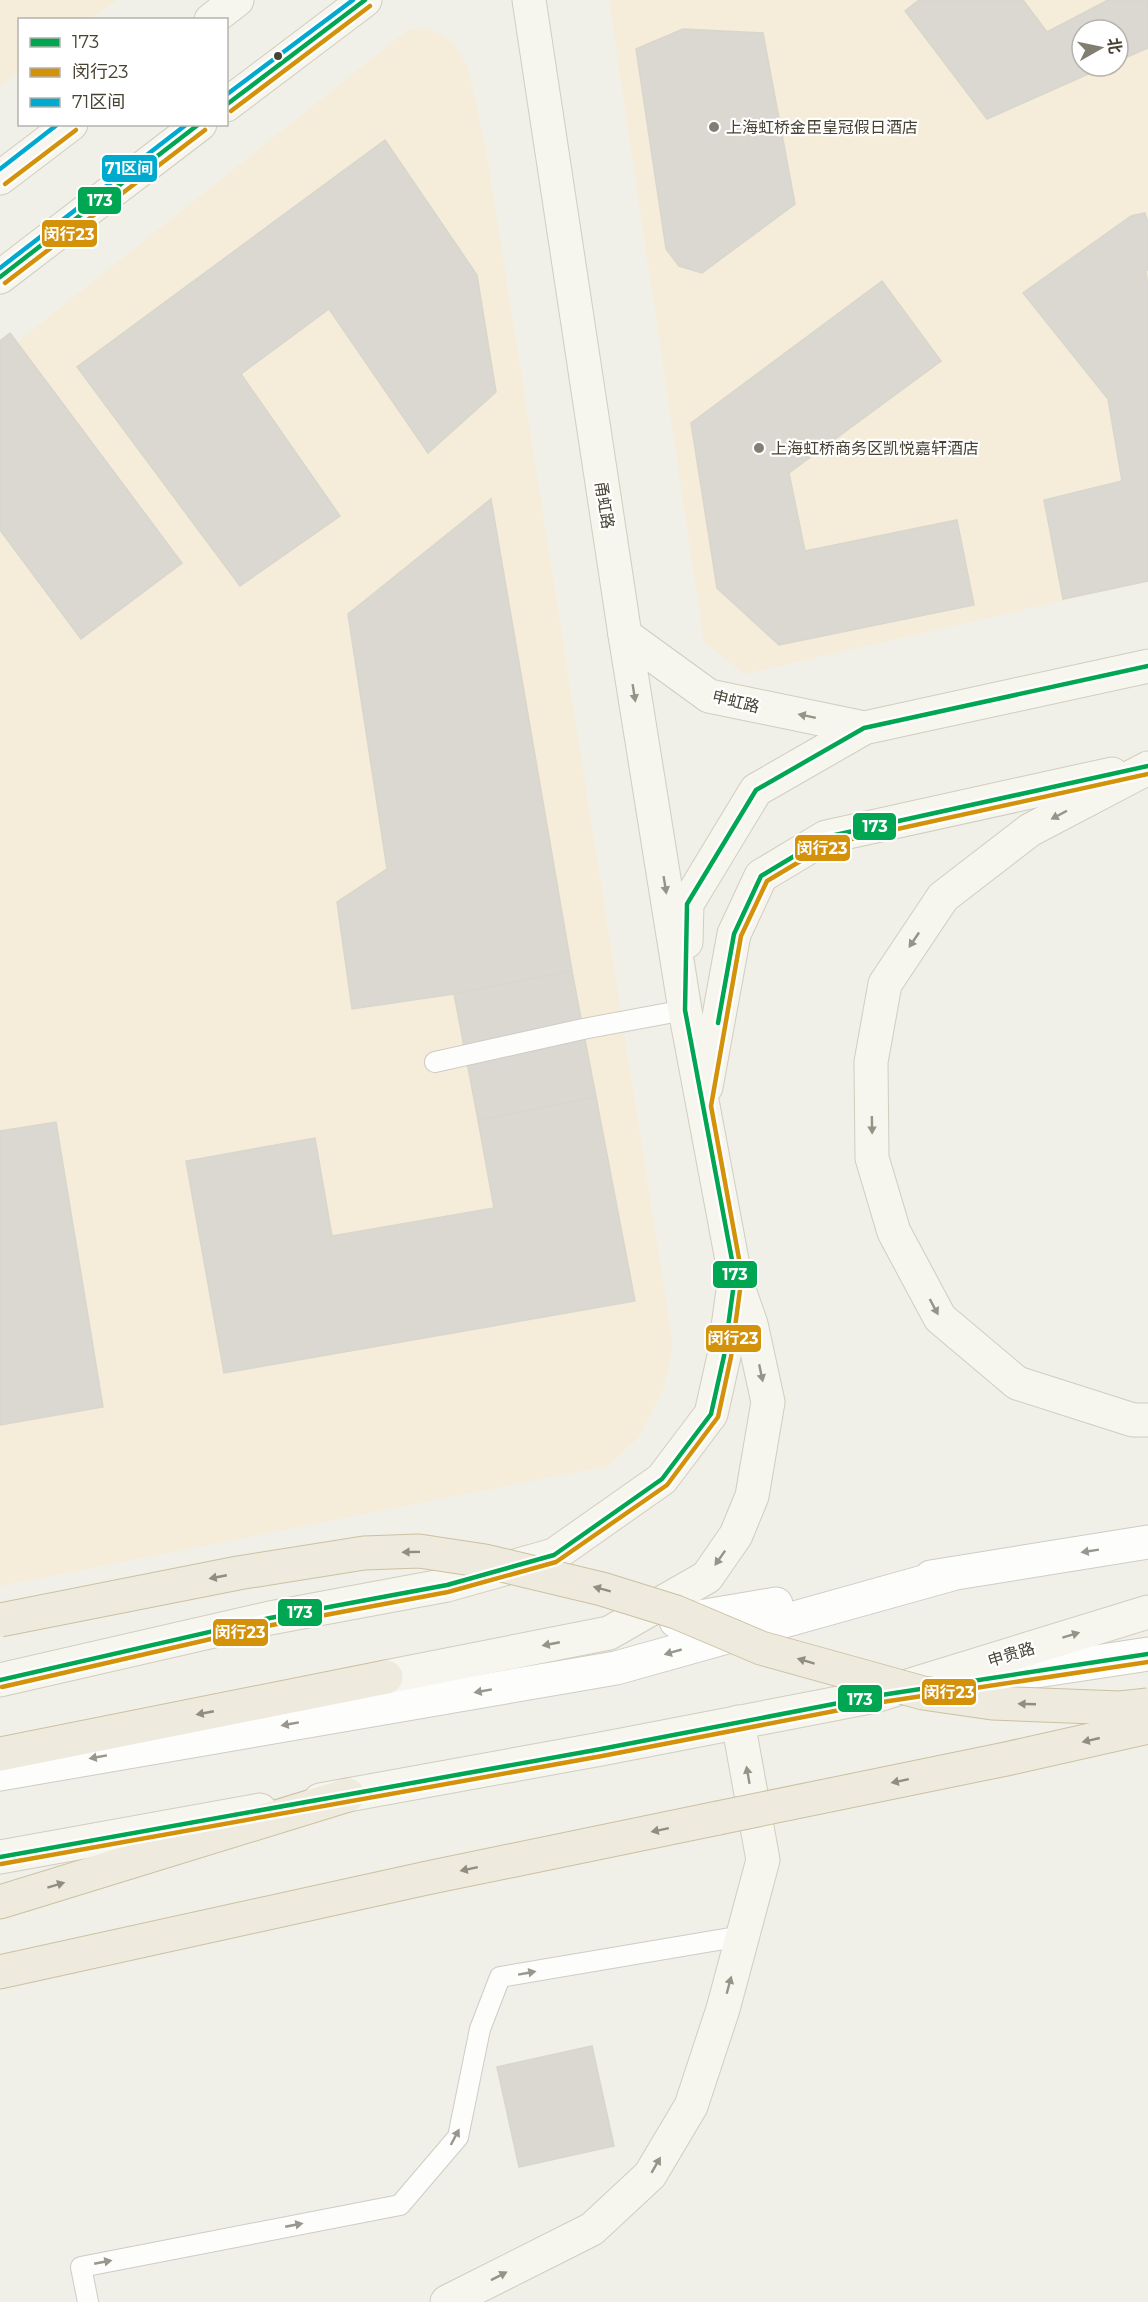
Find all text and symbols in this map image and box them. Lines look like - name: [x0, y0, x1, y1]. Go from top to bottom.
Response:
- legend: [18, 18, 228, 126]
- north arrow: [1070, 18, 1130, 78]
- text: 173: [72, 31, 99, 53]
- text: 北: [1104, 36, 1125, 55]
- unlabelled marker: [272, 50, 284, 62]
- text: 闵行23: [72, 61, 128, 83]
- text: 71区间: [72, 91, 125, 113]
- place label: 上海虹桥金臣皇冠假日酒店: [726, 118, 918, 137]
- marker: 上海虹桥金臣皇冠假日酒店: [707, 120, 721, 134]
- line badge: 71区间: [101, 154, 158, 183]
- text: 71区间: [105, 159, 153, 178]
- line badge: 173: [77, 186, 122, 215]
- text: 173: [87, 191, 113, 210]
- line badge: 闵行23: [41, 219, 98, 248]
- text: 闵行23: [44, 225, 94, 244]
- place label: 上海虹桥商务区凯悦嘉轩酒店: [771, 439, 979, 458]
- marker: 上海虹桥商务区凯悦嘉轩酒店: [752, 441, 766, 455]
- street label: 甬虹路: [591, 480, 618, 530]
- one-way arrow: [629, 683, 638, 702]
- street label: 申虹路: [710, 686, 761, 717]
- one-way arrow: [798, 711, 816, 721]
- one-way arrow: [1051, 810, 1068, 820]
- line badge: 173: [852, 812, 897, 841]
- text: 173: [862, 817, 888, 836]
- line badge: 闵行23: [794, 834, 851, 862]
- text: 闵行23: [797, 839, 847, 858]
- one-way arrow: [660, 876, 669, 895]
- one-way arrow: [908, 932, 920, 948]
- one-way arrow: [867, 1116, 877, 1135]
- line badge: 173: [712, 1260, 758, 1289]
- text: 173: [722, 1265, 748, 1284]
- one-way arrow: [929, 1299, 939, 1316]
- line badge: 闵行23: [705, 1324, 762, 1353]
- text: 闵行23: [708, 1329, 758, 1348]
- one-way arrow: [757, 1364, 767, 1382]
- one-way arrow: [402, 1547, 421, 1556]
- one-way arrow: [1081, 1547, 1100, 1556]
- one-way arrow: [714, 1549, 726, 1565]
- one-way arrow: [208, 1573, 227, 1582]
- one-way arrow: [593, 1584, 611, 1594]
- line badge: 173: [277, 1598, 323, 1627]
- text: 173: [287, 1603, 313, 1622]
- line badge: 闵行23: [212, 1618, 269, 1647]
- text: 闵行23: [215, 1623, 265, 1642]
- one-way arrow: [1062, 1630, 1080, 1639]
- street label: 申贵路: [985, 1638, 1037, 1671]
- one-way arrow: [542, 1640, 561, 1649]
- one-way arrow: [664, 1648, 682, 1657]
- one-way arrow: [797, 1656, 815, 1665]
- line badge: 闵行23: [921, 1678, 977, 1706]
- text: 闵行23: [924, 1683, 974, 1702]
- line badge: 173: [837, 1684, 883, 1713]
- one-way arrow: [473, 1687, 492, 1696]
- text: 173: [847, 1690, 873, 1709]
- one-way arrow: [1017, 1700, 1036, 1709]
- one-way arrow: [195, 1709, 214, 1718]
- one-way arrow: [281, 1720, 300, 1729]
- one-way arrow: [1082, 1735, 1100, 1745]
- one-way arrow: [89, 1752, 108, 1761]
- one-way arrow: [743, 1766, 752, 1785]
- one-way arrow: [891, 1777, 910, 1786]
- one-way arrow: [651, 1826, 670, 1835]
- one-way arrow: [460, 1865, 479, 1874]
- one-way arrow: [47, 1879, 65, 1889]
- one-way arrow: [518, 1968, 537, 1977]
- one-way arrow: [725, 1976, 734, 1994]
- one-way arrow: [449, 2128, 459, 2146]
- one-way arrow: [651, 2157, 662, 2173]
- one-way arrow: [285, 2220, 304, 2229]
- one-way arrow: [94, 2257, 113, 2266]
- one-way arrow: [491, 2271, 508, 2281]

